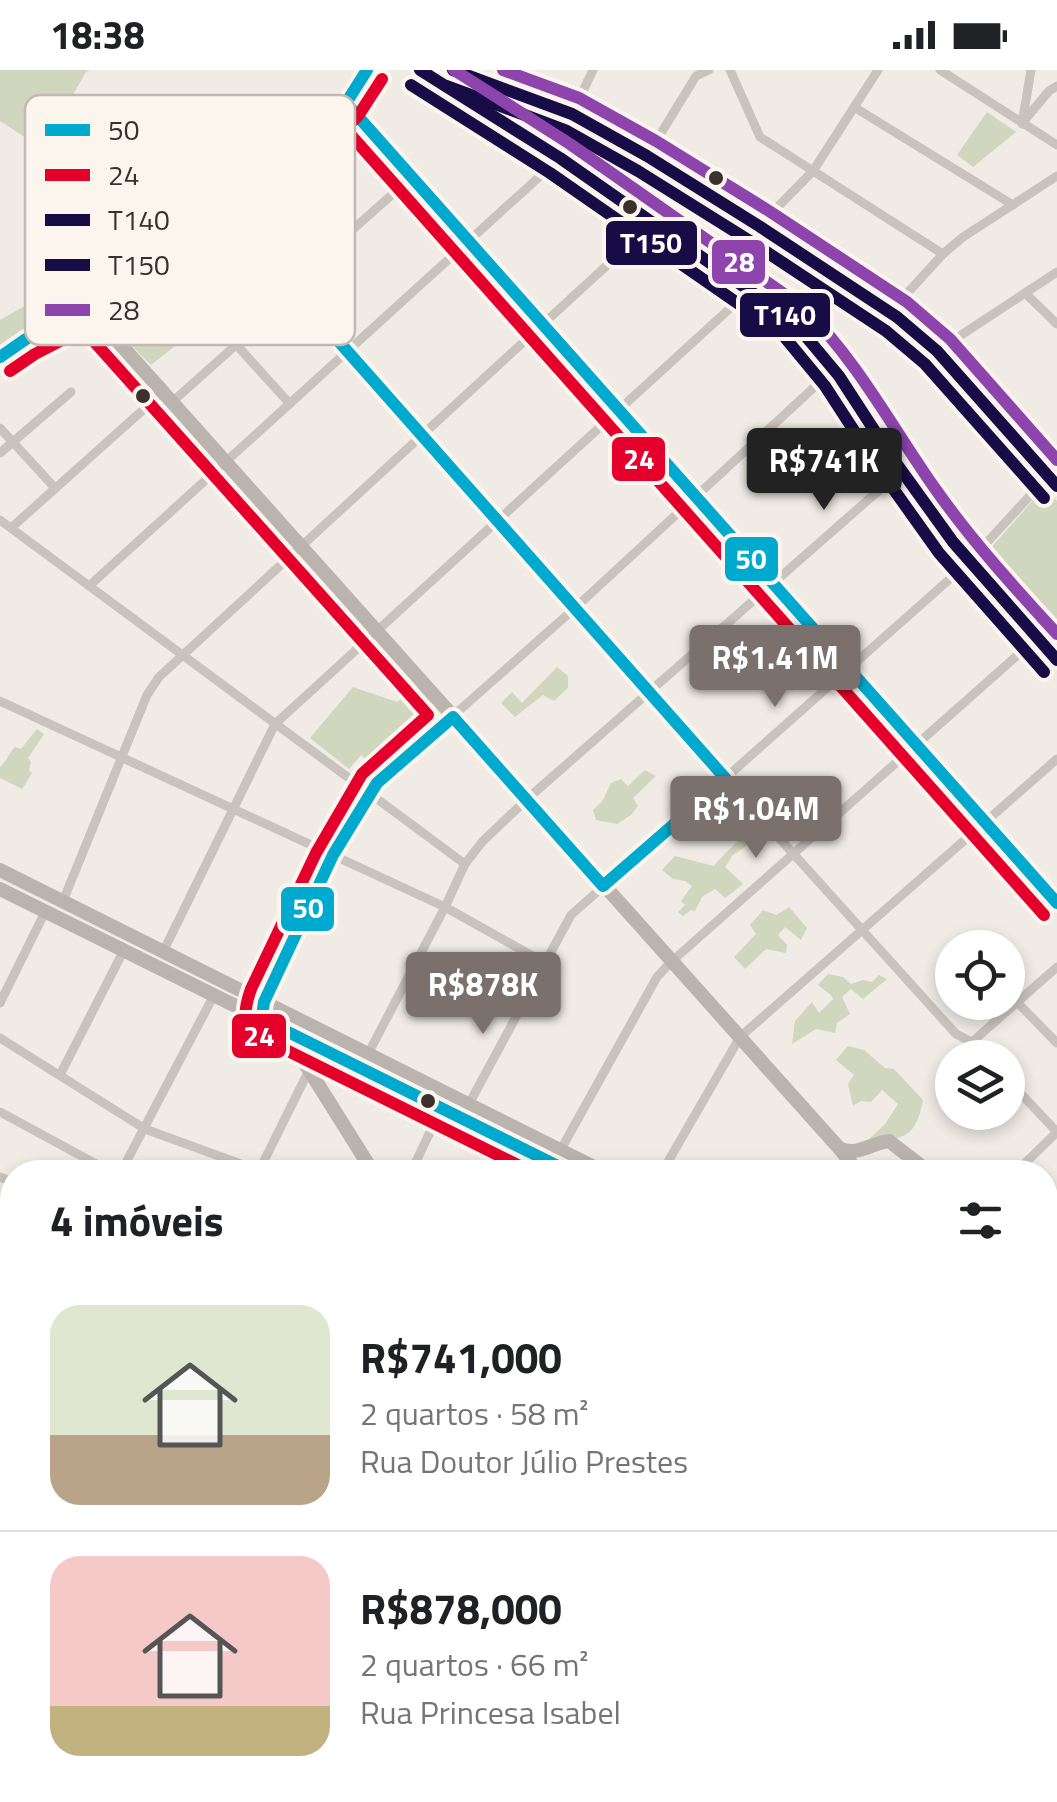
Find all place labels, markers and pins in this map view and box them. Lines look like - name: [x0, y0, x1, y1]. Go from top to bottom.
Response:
- unlabelled marker: [706, 168, 726, 188]
- unlabelled marker: [620, 197, 640, 217]
- unlabelled marker: [133, 386, 153, 406]
- pin: R$741K: [743, 428, 905, 513]
- pin: R$1.41M: [683, 625, 867, 710]
- pin: R$1.04M: [664, 776, 848, 861]
- pin: R$878K: [402, 952, 564, 1037]
- unlabelled marker: [418, 1091, 438, 1111]

